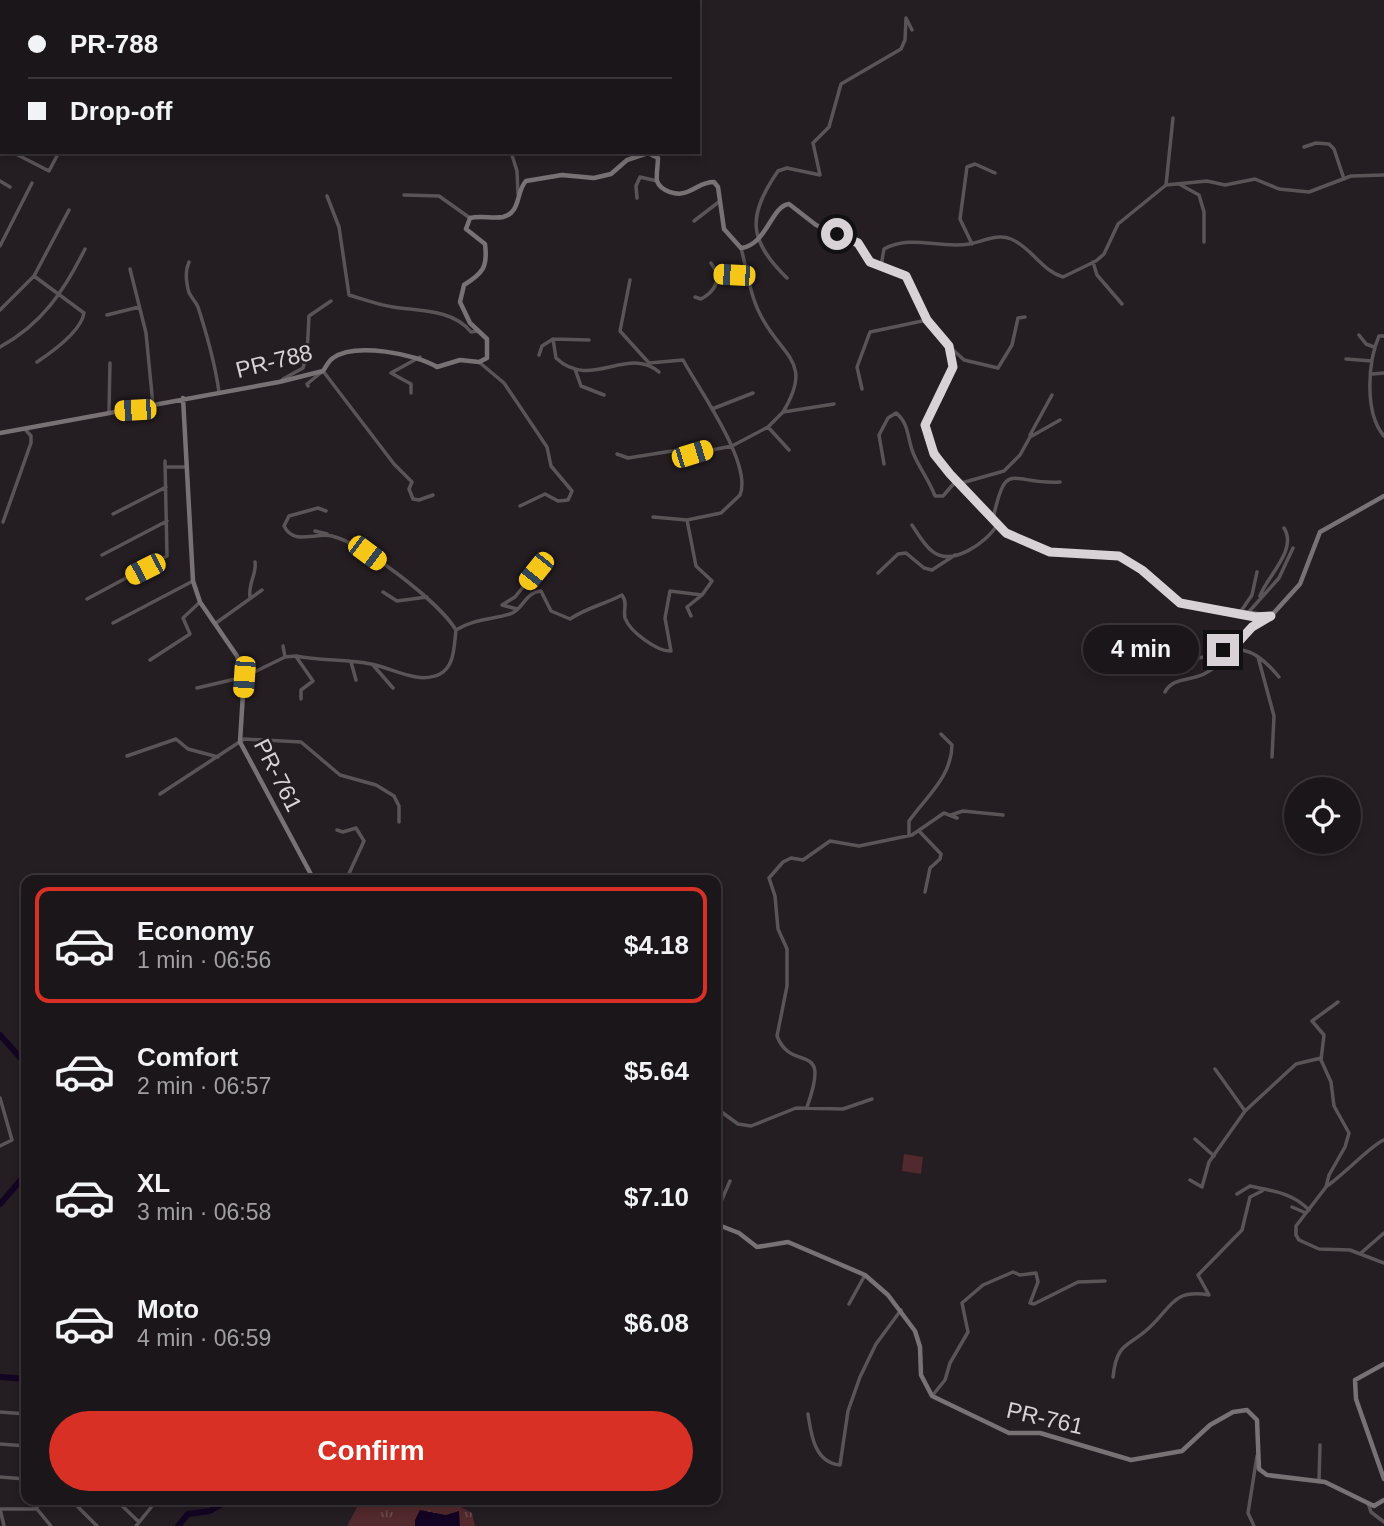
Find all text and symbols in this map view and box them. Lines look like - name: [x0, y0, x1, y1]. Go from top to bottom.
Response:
- text: PR-788: [70, 29, 158, 59]
- text: Drop-off: [70, 96, 173, 126]
- route start: [821, 218, 853, 250]
- car: [713, 263, 756, 287]
- street label: PR-788: [233, 339, 315, 383]
- car: [114, 398, 157, 422]
- car: [669, 438, 716, 470]
- car: [344, 532, 391, 574]
- car: [515, 548, 558, 594]
- car: [122, 550, 169, 588]
- callout: 4 min: [1083, 626, 1198, 674]
- route end: [1207, 634, 1239, 666]
- text: 4 min: [1111, 636, 1171, 662]
- car: [233, 655, 256, 699]
- street label: PR-761: [249, 734, 307, 816]
- map controls: [1284, 777, 1361, 854]
- button: locate: [1284, 777, 1361, 854]
- icon: car: [53, 914, 116, 977]
- text: Economy: [137, 916, 254, 946]
- text: $4.18: [624, 930, 689, 960]
- text: 1 min · 06:56: [137, 947, 271, 973]
- icon: car: [53, 1040, 116, 1103]
- text: Comfort: [137, 1042, 238, 1072]
- text: $5.64: [624, 1056, 689, 1086]
- text: 2 min · 06:57: [137, 1073, 271, 1099]
- icon: car: [53, 1166, 116, 1229]
- text: XL: [137, 1168, 170, 1198]
- text: $7.10: [624, 1182, 689, 1212]
- text: 3 min · 06:58: [137, 1199, 271, 1225]
- icon: car: [53, 1292, 116, 1355]
- text: Moto: [137, 1294, 199, 1324]
- text: $6.08: [624, 1308, 689, 1338]
- text: 4 min · 06:59: [137, 1325, 271, 1351]
- street label: PR-761: [1004, 1397, 1086, 1439]
- button: Confirm: [49, 1411, 693, 1491]

